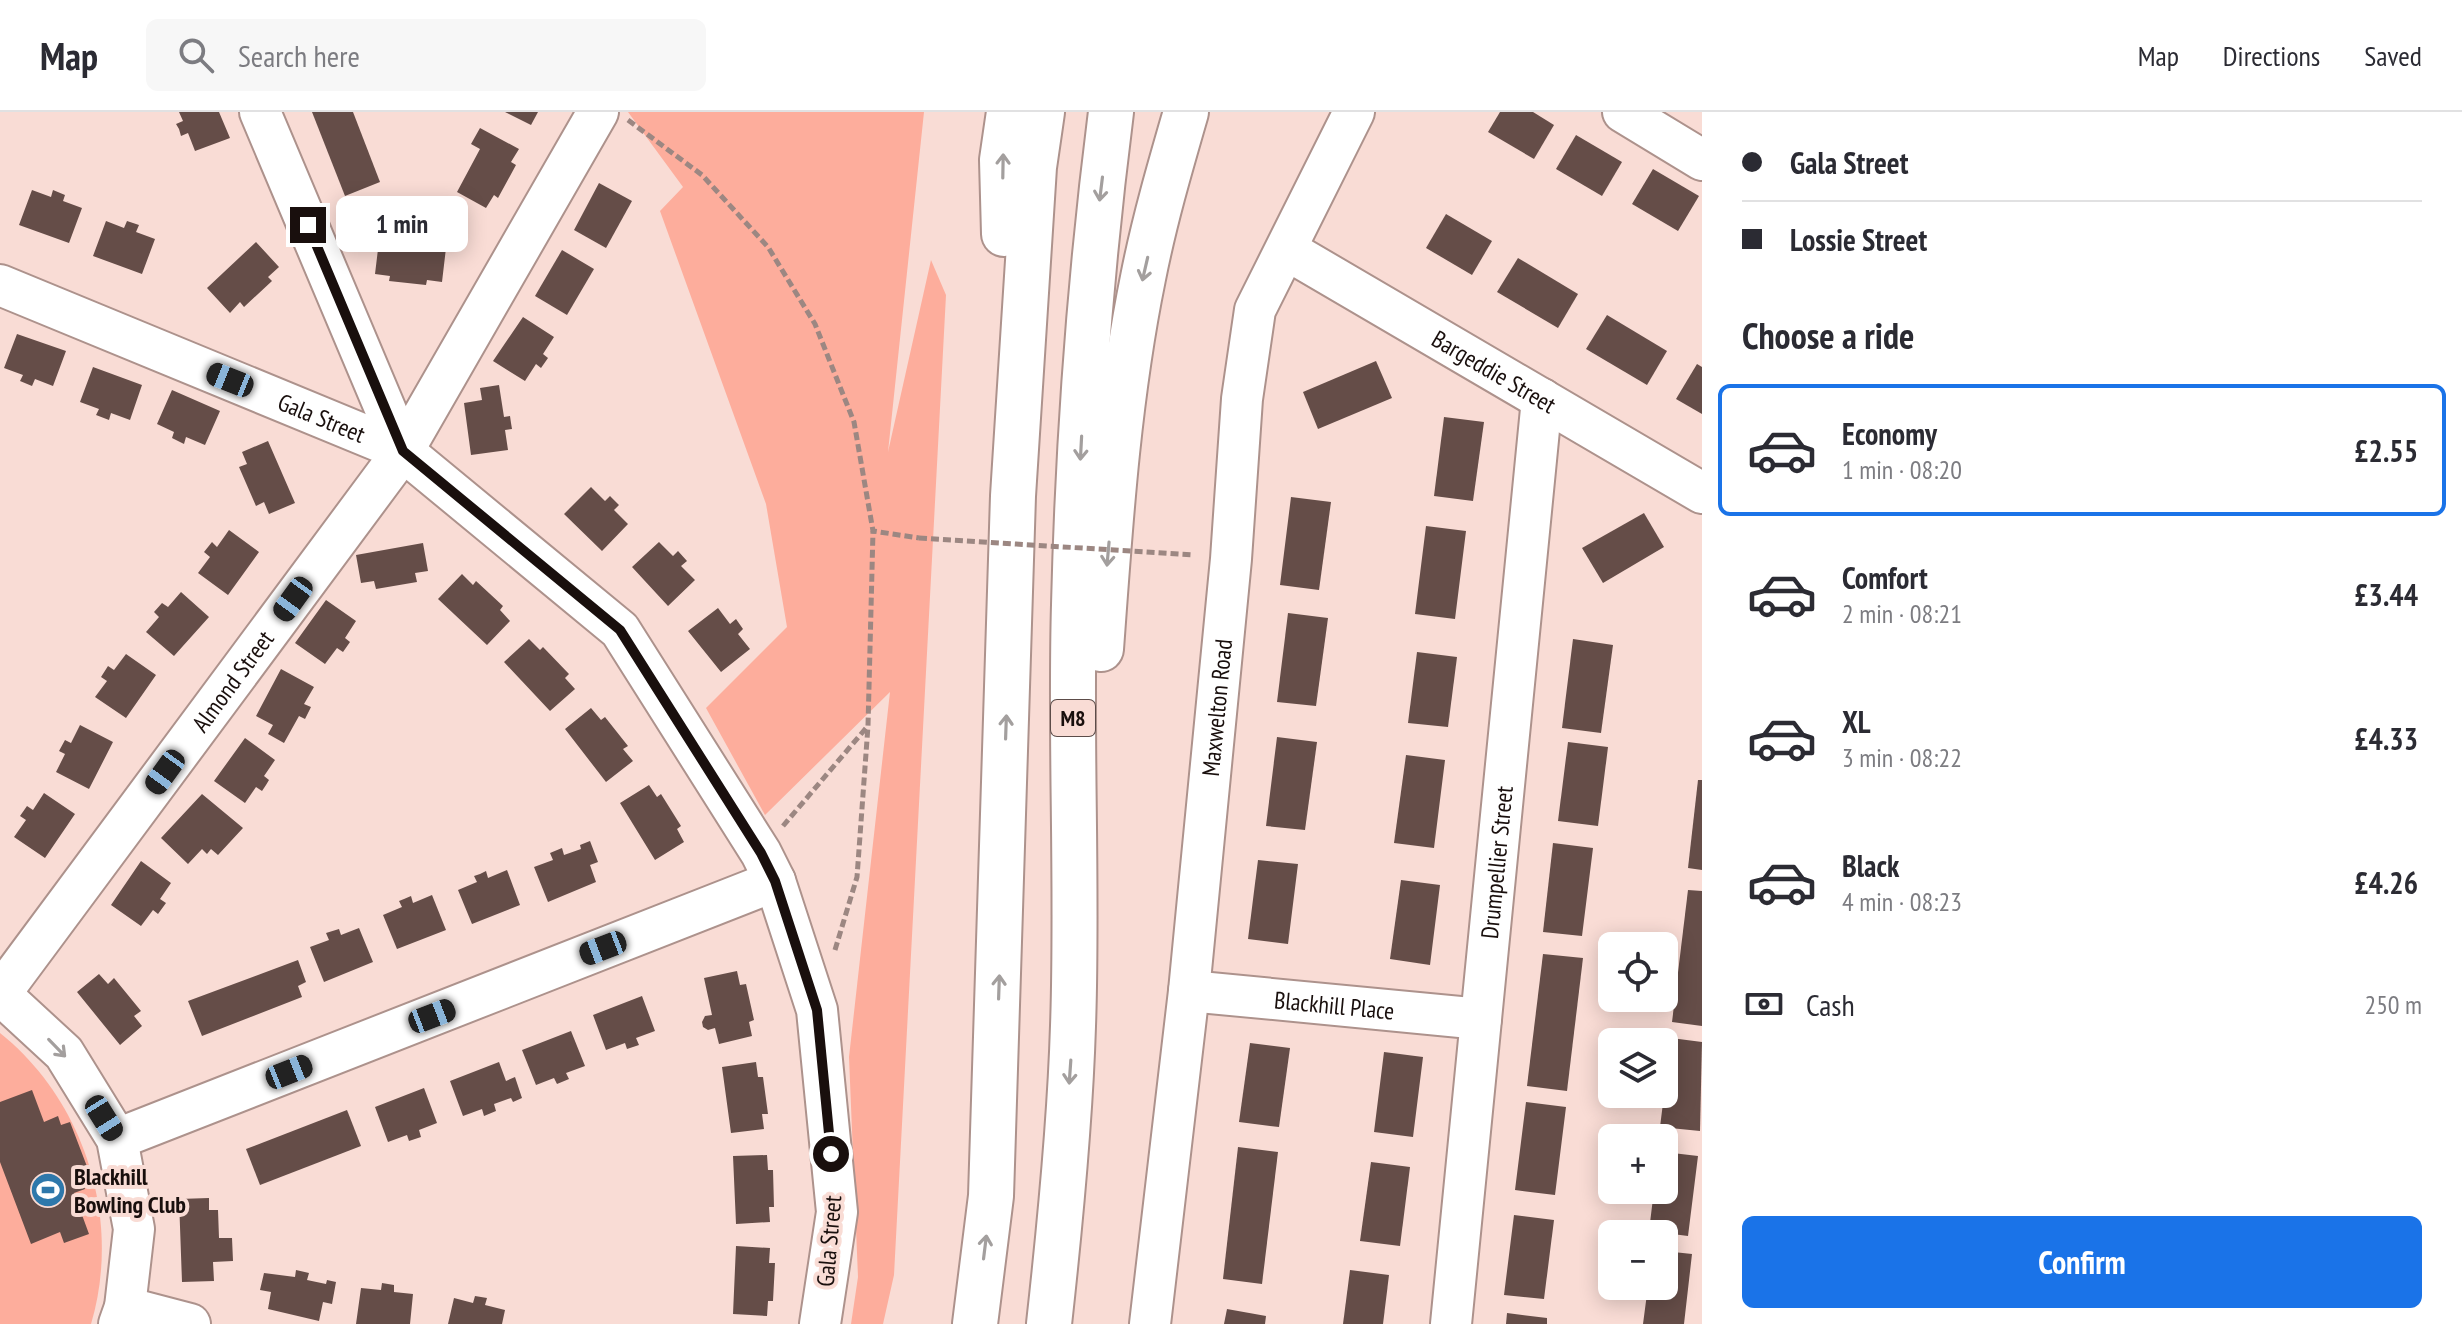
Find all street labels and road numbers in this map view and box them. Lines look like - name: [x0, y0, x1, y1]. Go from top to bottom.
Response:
- street label: Bargeddie Street: [1426, 323, 1562, 420]
- street label: Gala Street: [274, 386, 370, 449]
- street label: Almond Street: [184, 624, 280, 738]
- street label: Maxwelton Road: [1194, 638, 1239, 778]
- road number: M8: [1051, 700, 1095, 736]
- street label: Drumpellier Street: [1473, 784, 1519, 940]
- street label: Blackhill Place: [1273, 984, 1396, 1026]
- street label: Gala Street: [810, 1194, 848, 1288]

